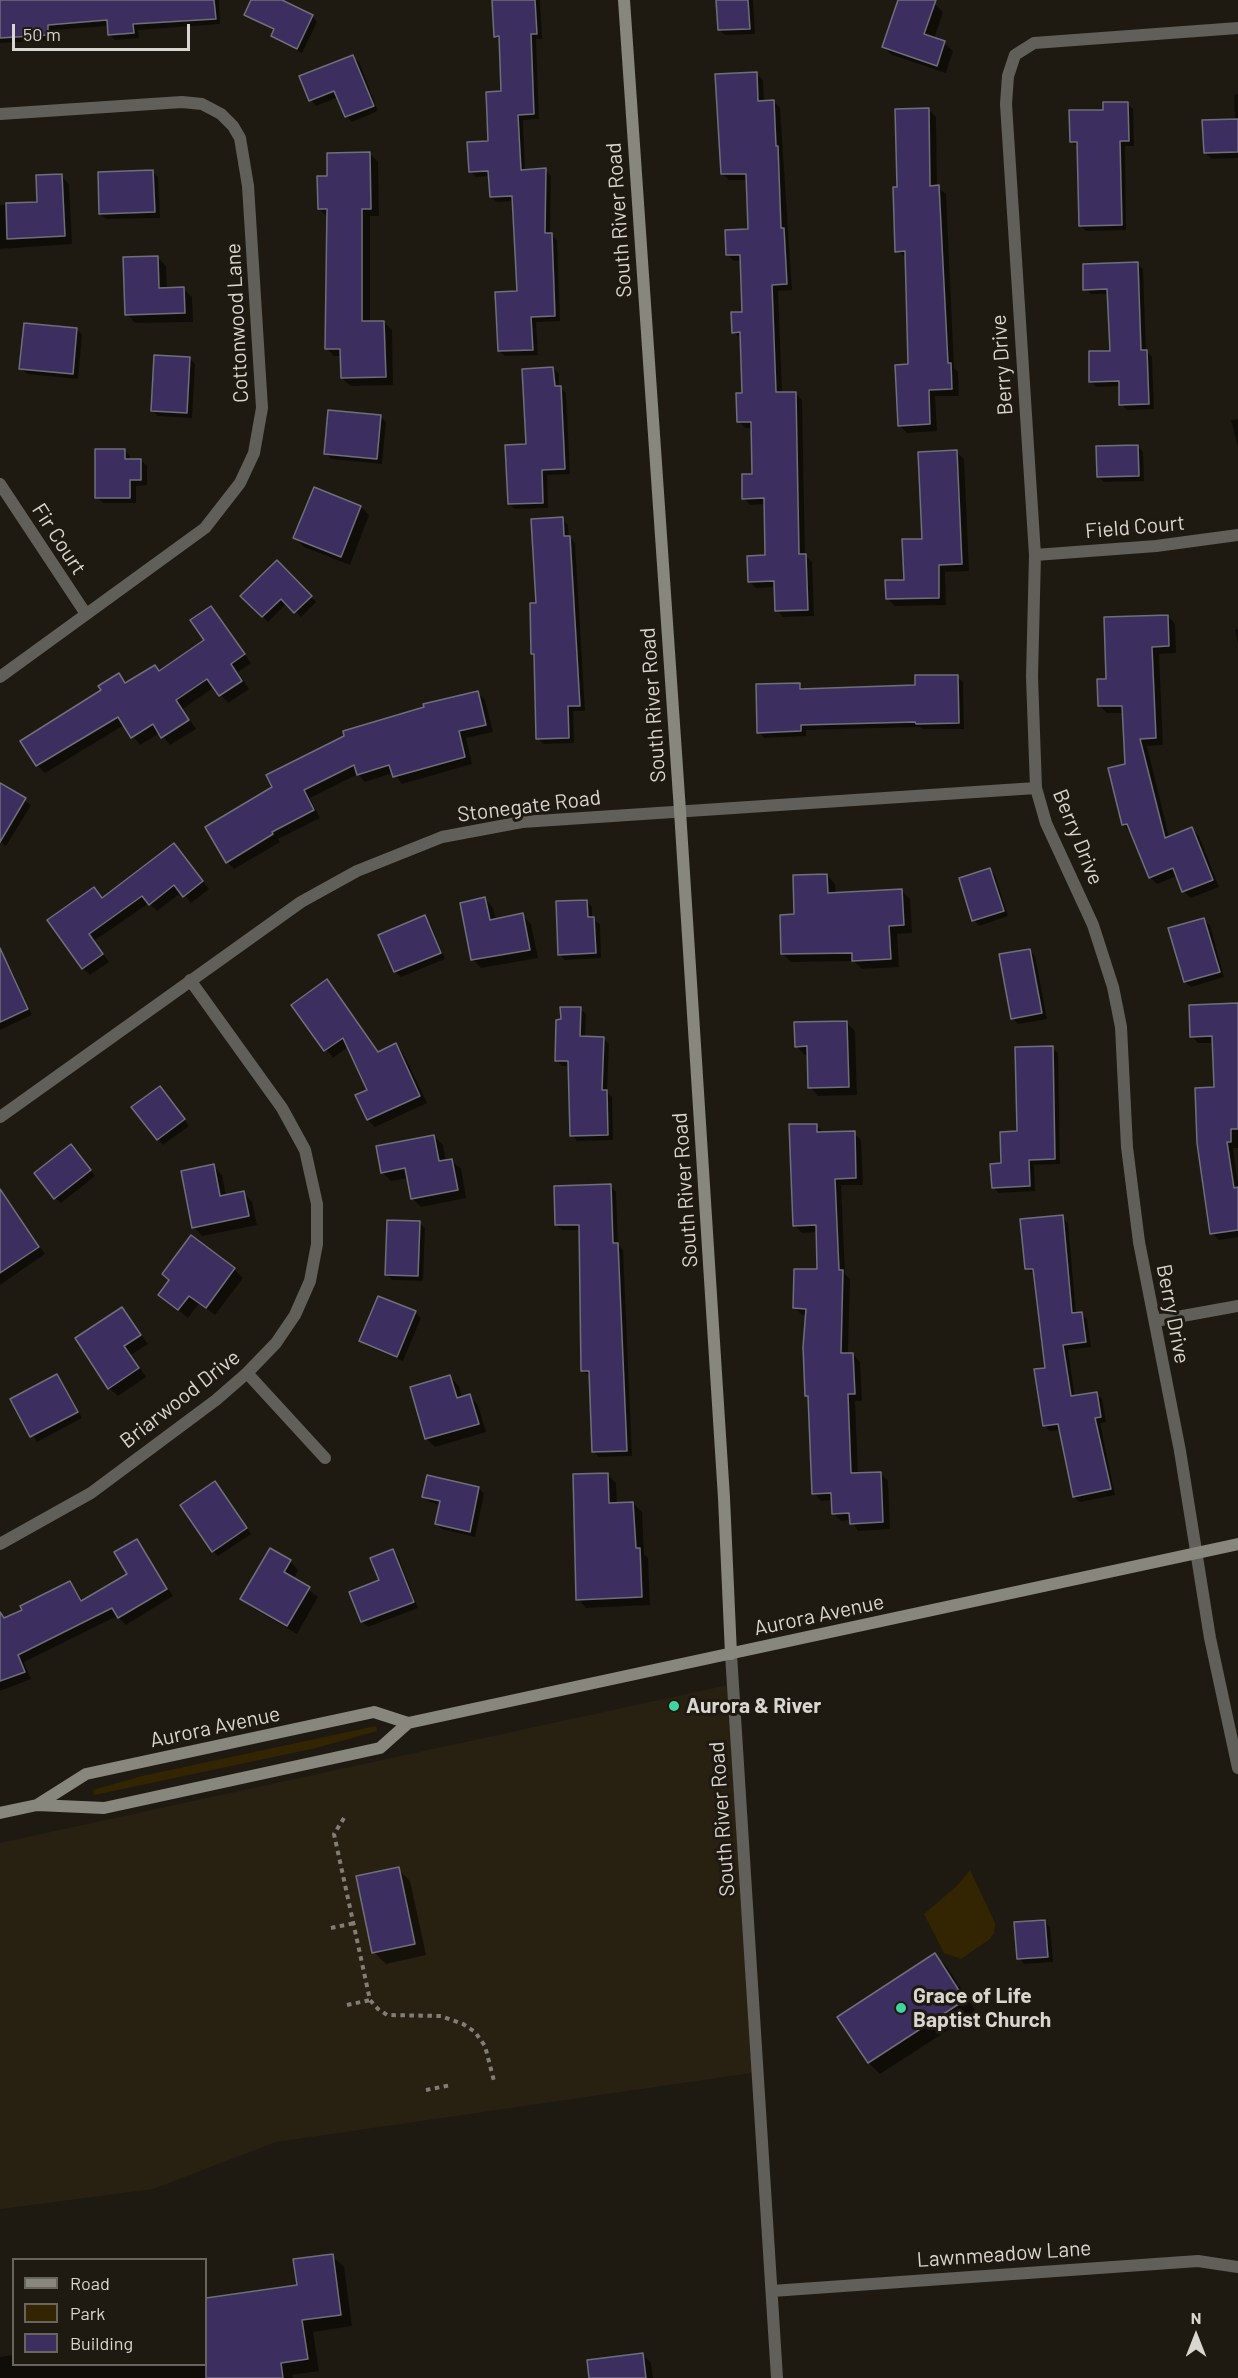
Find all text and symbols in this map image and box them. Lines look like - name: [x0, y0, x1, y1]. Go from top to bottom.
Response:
- scale bar: [15, 12, 194, 50]
- text: 50 m: [23, 23, 61, 45]
- street label: South River Road: [601, 142, 637, 298]
- street label: Cottonwood Lane: [220, 242, 254, 404]
- street label: Berry Drive: [986, 314, 1018, 416]
- street label: Fir Court: [27, 499, 91, 579]
- street label: Field Court: [1084, 510, 1186, 544]
- street label: South River Road: [635, 627, 671, 783]
- street label: Stonegate Road: [456, 785, 602, 827]
- street label: Berry Drive: [1047, 786, 1109, 888]
- street label: South River Road: [667, 1112, 703, 1268]
- street label: Berry Drive: [1151, 1262, 1195, 1366]
- street label: Briarwood Drive: [115, 1344, 245, 1454]
- street label: Aurora Avenue: [752, 1589, 886, 1641]
- place label: Aurora & River: [686, 1693, 821, 1719]
- marker: Aurora & River: [667, 1699, 681, 1713]
- street label: Aurora Avenue: [148, 1701, 282, 1753]
- street label: South River Road: [704, 1741, 740, 1897]
- place label: Grace of Life Baptist Church: [913, 1983, 1051, 2033]
- marker: Grace of Life Baptist Church: [894, 2001, 908, 2015]
- street label: Lawnmeadow Lane: [916, 2235, 1092, 2273]
- legend: [12, 2258, 207, 2366]
- text: Road: [70, 2272, 110, 2294]
- text: Park: [70, 2302, 105, 2324]
- north arrow: [1166, 2306, 1226, 2366]
- text: N: [1191, 2308, 1201, 2327]
- text: Building: [70, 2332, 133, 2354]

